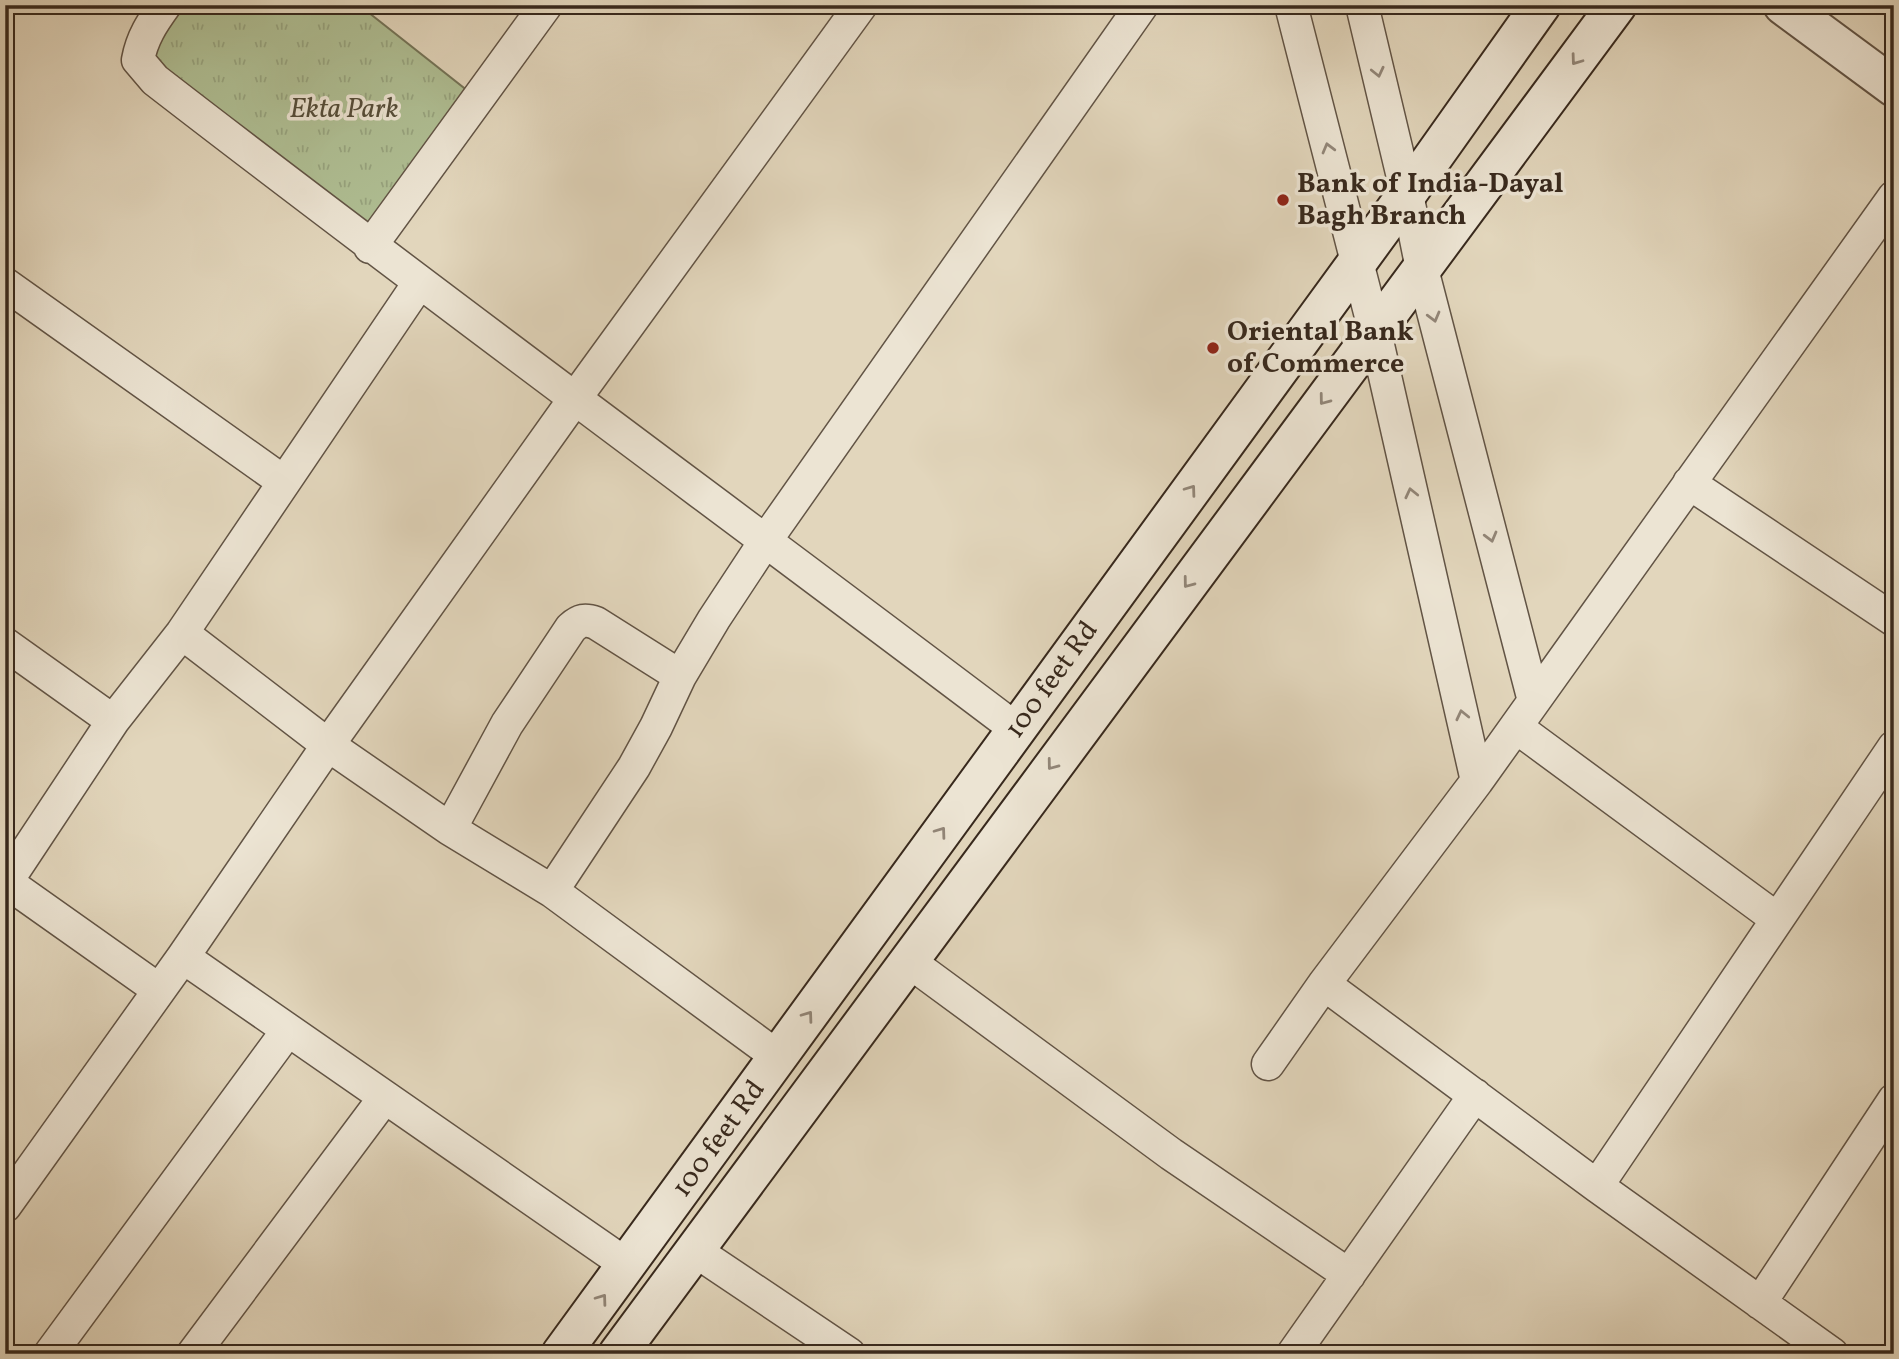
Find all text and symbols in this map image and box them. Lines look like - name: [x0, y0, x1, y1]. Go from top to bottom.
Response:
- one-way arrow: [1572, 52, 1584, 65]
- one-way arrow: [1370, 66, 1384, 78]
- park label: Ekta Park: [289, 90, 399, 129]
- one-way arrow: [1322, 142, 1336, 154]
- place label: Bank of India-Dayal Bagh Branch: [1297, 165, 1564, 236]
- marker: Bank of India-Dayal Bagh Branch: [1275, 192, 1291, 208]
- one-way arrow: [1426, 311, 1440, 323]
- place label: Oriental Bank of Commerce: [1227, 313, 1414, 384]
- marker: Oriental Bank of Commerce: [1205, 340, 1221, 356]
- one-way arrow: [1320, 393, 1332, 405]
- one-way arrow: [1183, 485, 1195, 498]
- one-way arrow: [1405, 487, 1420, 499]
- one-way arrow: [1483, 531, 1497, 543]
- one-way arrow: [1184, 575, 1196, 588]
- street label: 100 feet Rd: [996, 613, 1108, 747]
- one-way arrow: [1456, 709, 1470, 721]
- one-way arrow: [1048, 757, 1060, 770]
- one-way arrow: [933, 827, 946, 840]
- one-way arrow: [800, 1011, 812, 1024]
- street label: 100 feet Rd: [663, 1072, 775, 1206]
- one-way arrow: [593, 1294, 606, 1307]

